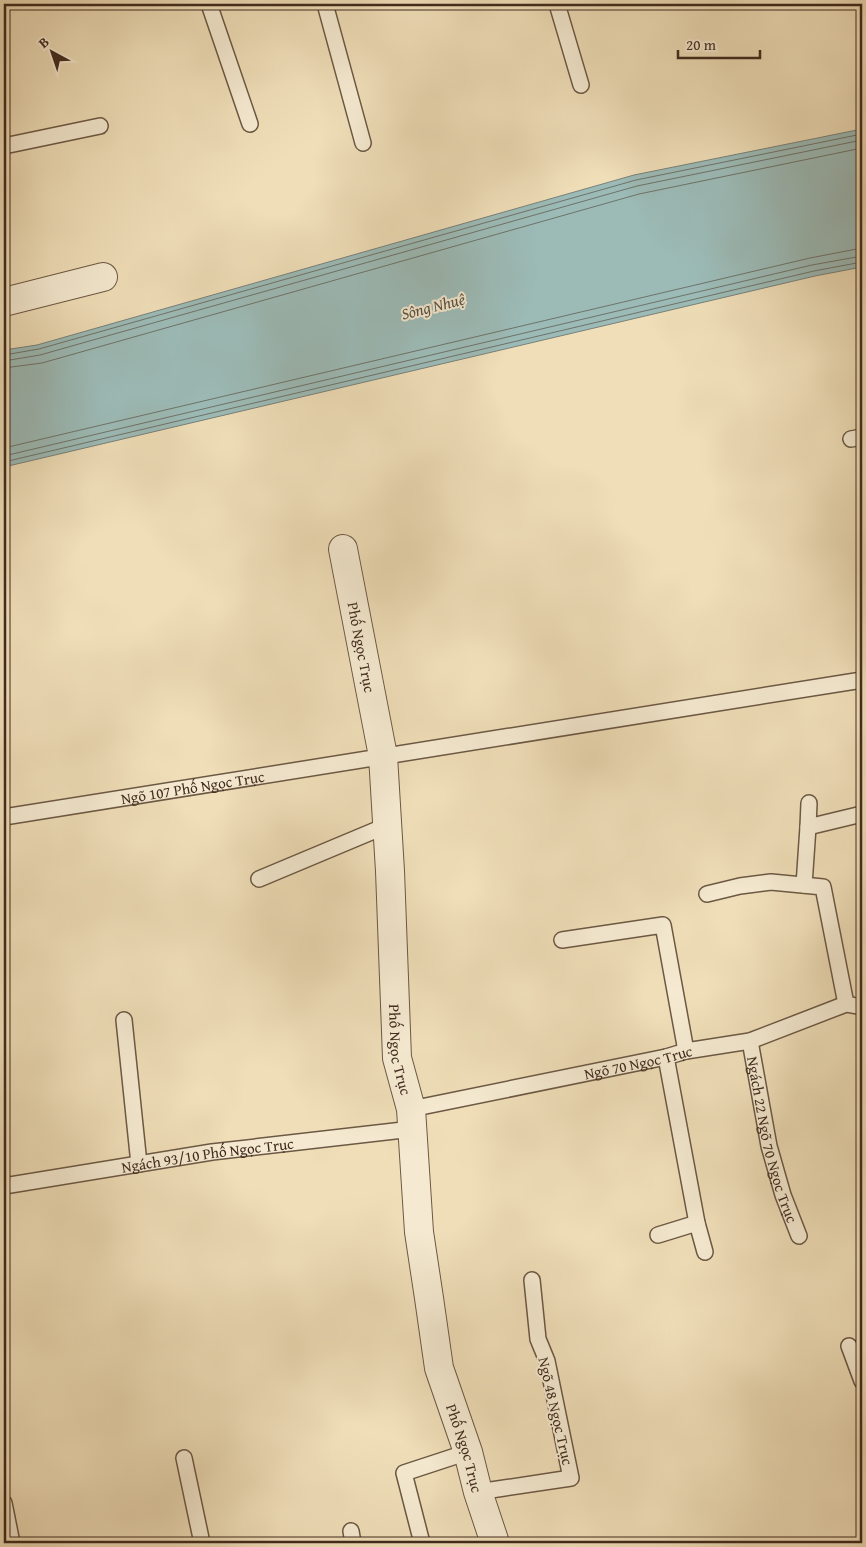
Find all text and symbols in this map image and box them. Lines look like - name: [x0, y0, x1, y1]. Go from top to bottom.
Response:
- north arrow: [28, 28, 78, 78]
- scale bar: [678, 28, 761, 60]
- text: B: [34, 32, 53, 52]
- text: 20 m: [686, 34, 717, 55]
- water label: Sông Nhuệ: [399, 286, 468, 326]
- street label: Phố Ngọc Trục: [343, 600, 381, 695]
- street label: Ngõ 107 Phố Ngọc Trục: [119, 765, 266, 809]
- street label: Phố Ngọc Trục: [384, 1004, 417, 1097]
- street label: Ngõ 70 Ngọc Trục: [582, 1040, 694, 1084]
- street label: Ngách 22 Ngõ 70 Ngọc Trục: [742, 1055, 803, 1226]
- street label: Ngách 93/10 Phố Ngọc Trục: [120, 1132, 295, 1177]
- street label: Ngõ 48 Ngọc Trục: [533, 1355, 579, 1467]
- street label: Phố Ngọc Trục: [442, 1401, 488, 1495]

